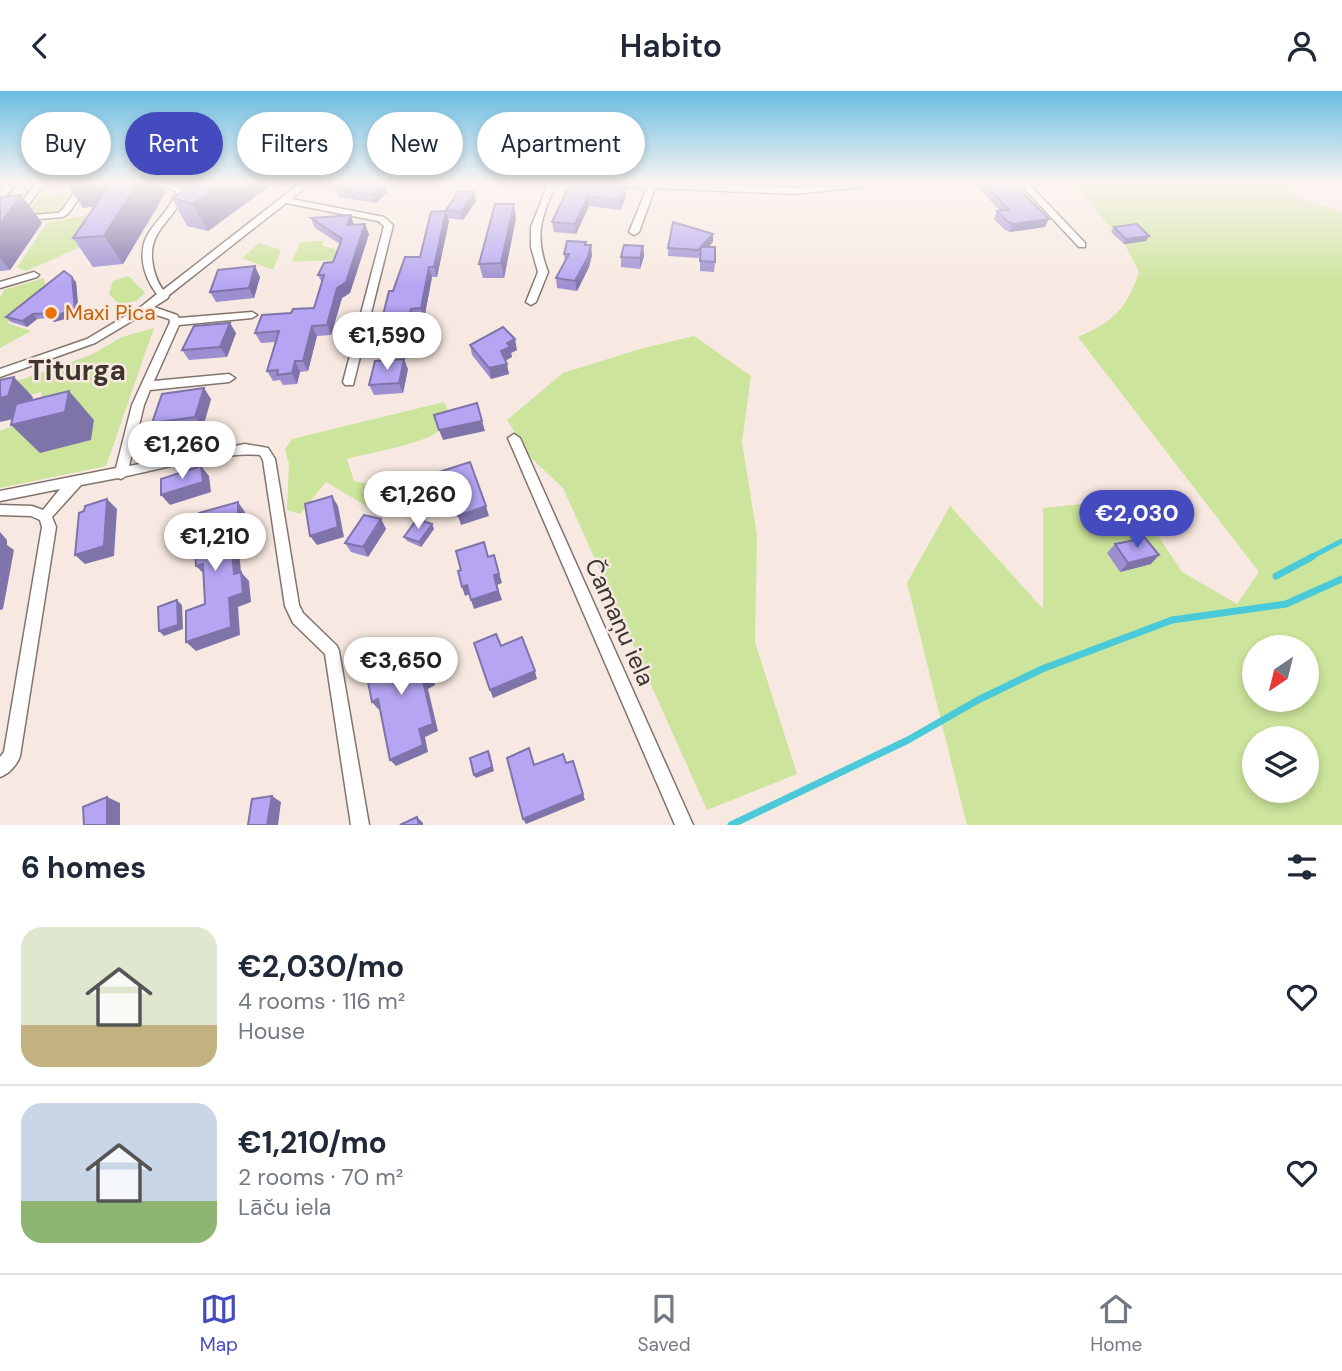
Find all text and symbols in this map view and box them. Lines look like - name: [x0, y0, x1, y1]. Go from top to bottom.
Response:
- text: Habito: [620, 25, 722, 67]
- icon: back: [21, 27, 59, 65]
- icon: person: [1283, 27, 1321, 65]
- chip: Buy: [21, 112, 111, 175]
- chip: Rent: [125, 112, 223, 175]
- chip: Filters: [237, 112, 353, 175]
- chip: New: [367, 112, 463, 175]
- chip: Apartment: [477, 112, 645, 175]
- place label: Maxi Pica: [65, 299, 156, 327]
- marker: Maxi Pica: [43, 305, 59, 321]
- pin: €1,590: [330, 313, 444, 372]
- text: €1,590: [349, 320, 425, 350]
- district label: Titurga: [28, 352, 126, 389]
- pin: €1,260: [125, 421, 239, 481]
- text: €1,260: [144, 429, 220, 459]
- pin: €1,260: [361, 471, 475, 531]
- text: €1,260: [380, 479, 456, 509]
- pin: €2,030: [1080, 491, 1194, 550]
- text: €2,030: [1095, 498, 1179, 528]
- pin: €1,210: [158, 513, 272, 573]
- text: €1,210: [180, 521, 250, 551]
- street label: Čamaņu iela: [578, 553, 662, 691]
- north arrow: [1242, 635, 1320, 712]
- map controls: [1242, 635, 1319, 803]
- pin: €3,650: [344, 637, 458, 697]
- text: €3,650: [360, 645, 442, 675]
- button: layers: [1242, 726, 1319, 803]
- text: 6 homes: [21, 848, 146, 887]
- icon: filters: [1283, 848, 1321, 886]
- text: €2,030/mo: [238, 947, 404, 986]
- icon: home: [77, 955, 161, 1039]
- icon: heart: [1283, 978, 1321, 1016]
- text: 4 rooms · 116 m²: [238, 986, 405, 1016]
- text: House: [238, 1016, 305, 1046]
- text: €1,210/mo: [238, 1123, 387, 1162]
- icon: home: [77, 1131, 161, 1215]
- icon: heart: [1283, 1154, 1321, 1192]
- text: 2 rooms · 70 m²: [238, 1162, 403, 1192]
- text: Lāču iela: [238, 1192, 331, 1222]
- tab: Map: [200, 1290, 238, 1357]
- tab: Saved: [638, 1290, 691, 1357]
- tab: Home: [1090, 1290, 1142, 1357]

